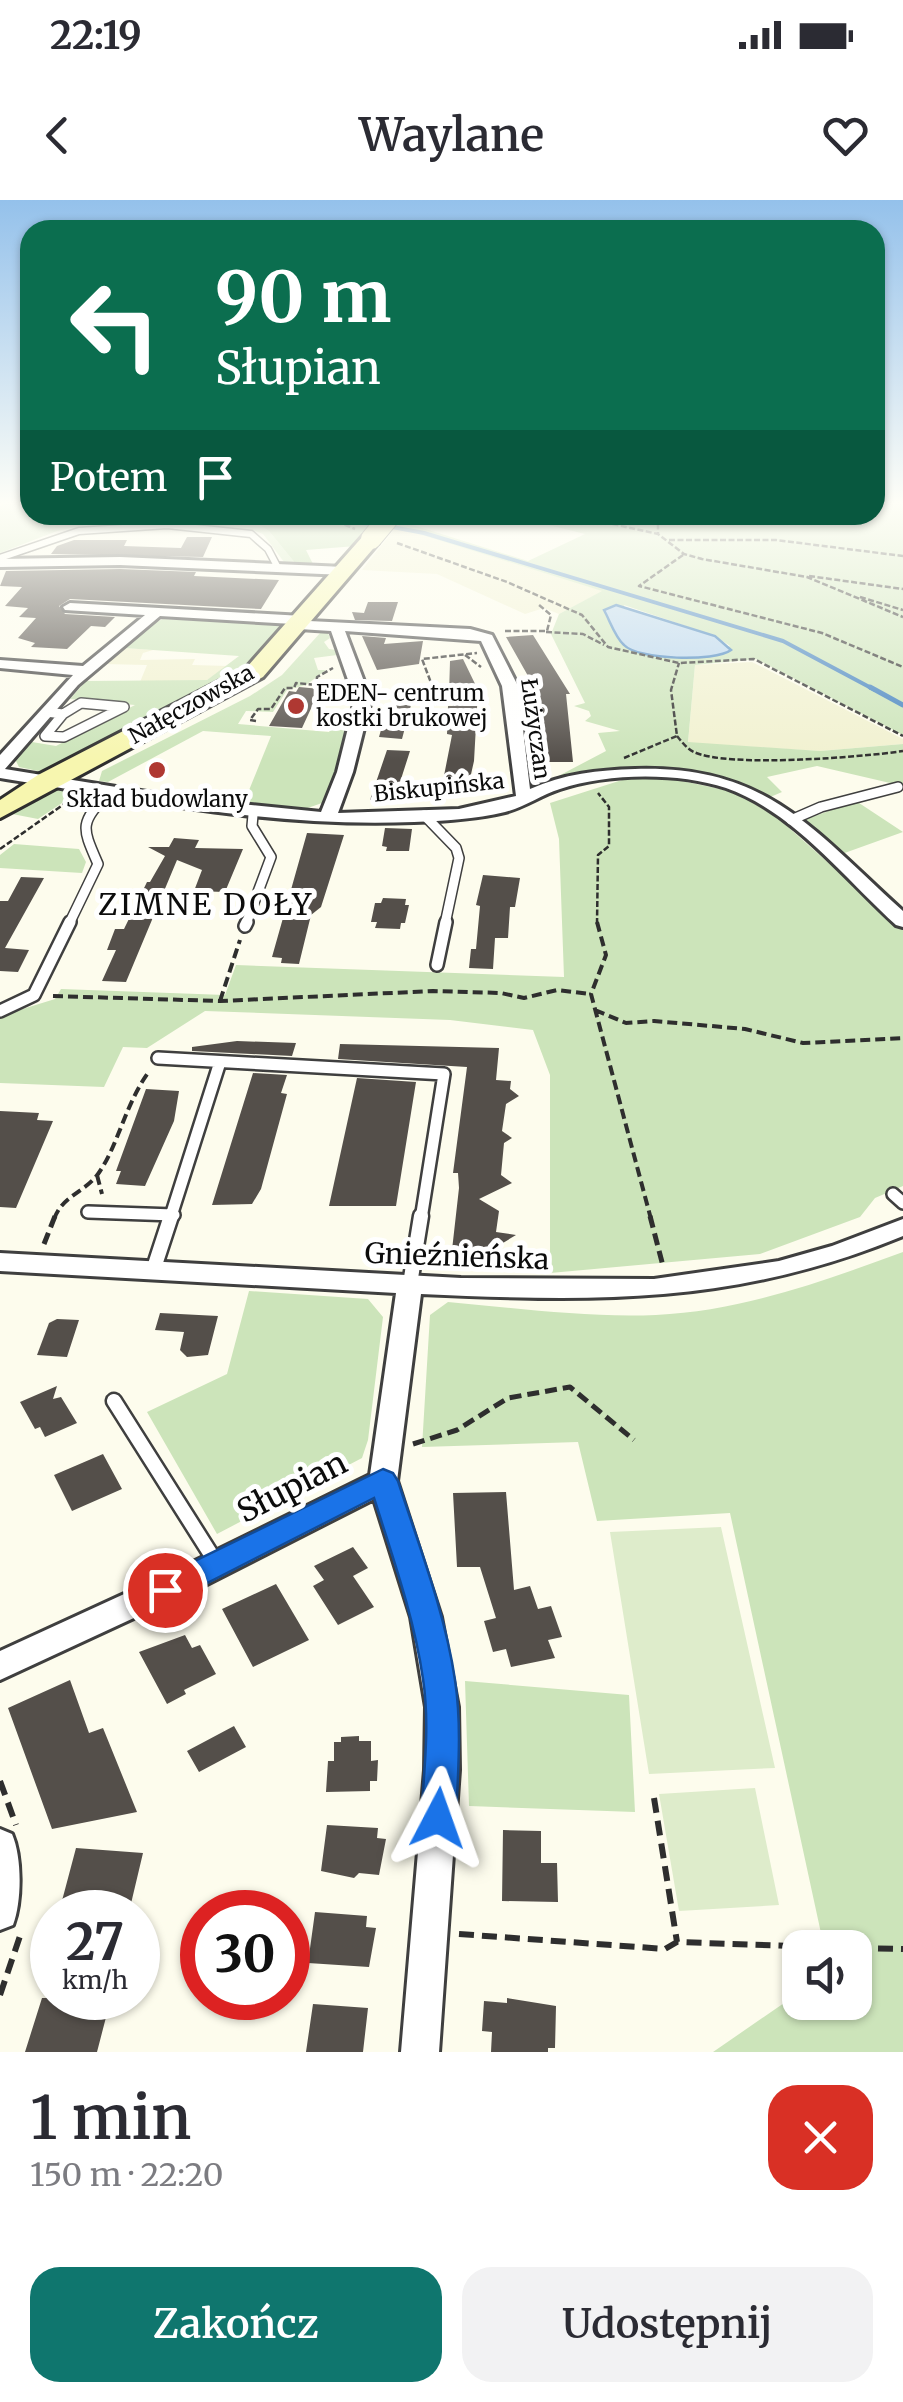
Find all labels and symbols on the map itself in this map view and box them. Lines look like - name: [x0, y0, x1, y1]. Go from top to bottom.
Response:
- street label: Nałęczowska: [124, 658, 259, 750]
- street label: Łużyczan: [515, 677, 557, 782]
- place label: EDEN- centrum kostki brukowej: [316, 679, 488, 732]
- marker: EDEN- centrum kostki brukowej: [285, 695, 307, 717]
- marker: Skład budowlany: [146, 759, 168, 781]
- street label: Biskupińska: [372, 766, 506, 808]
- place label: Skład budowlany: [66, 785, 248, 813]
- district label: ZIMNE DOŁY: [98, 885, 314, 923]
- street label: Gnieźnieńska: [364, 1235, 550, 1277]
- street label: Słupian: [230, 1442, 354, 1532]
- pin: [123, 1548, 208, 1633]
- position arrow: [386, 1766, 490, 1870]
- speed limit sign: 30: [180, 1890, 310, 2020]

